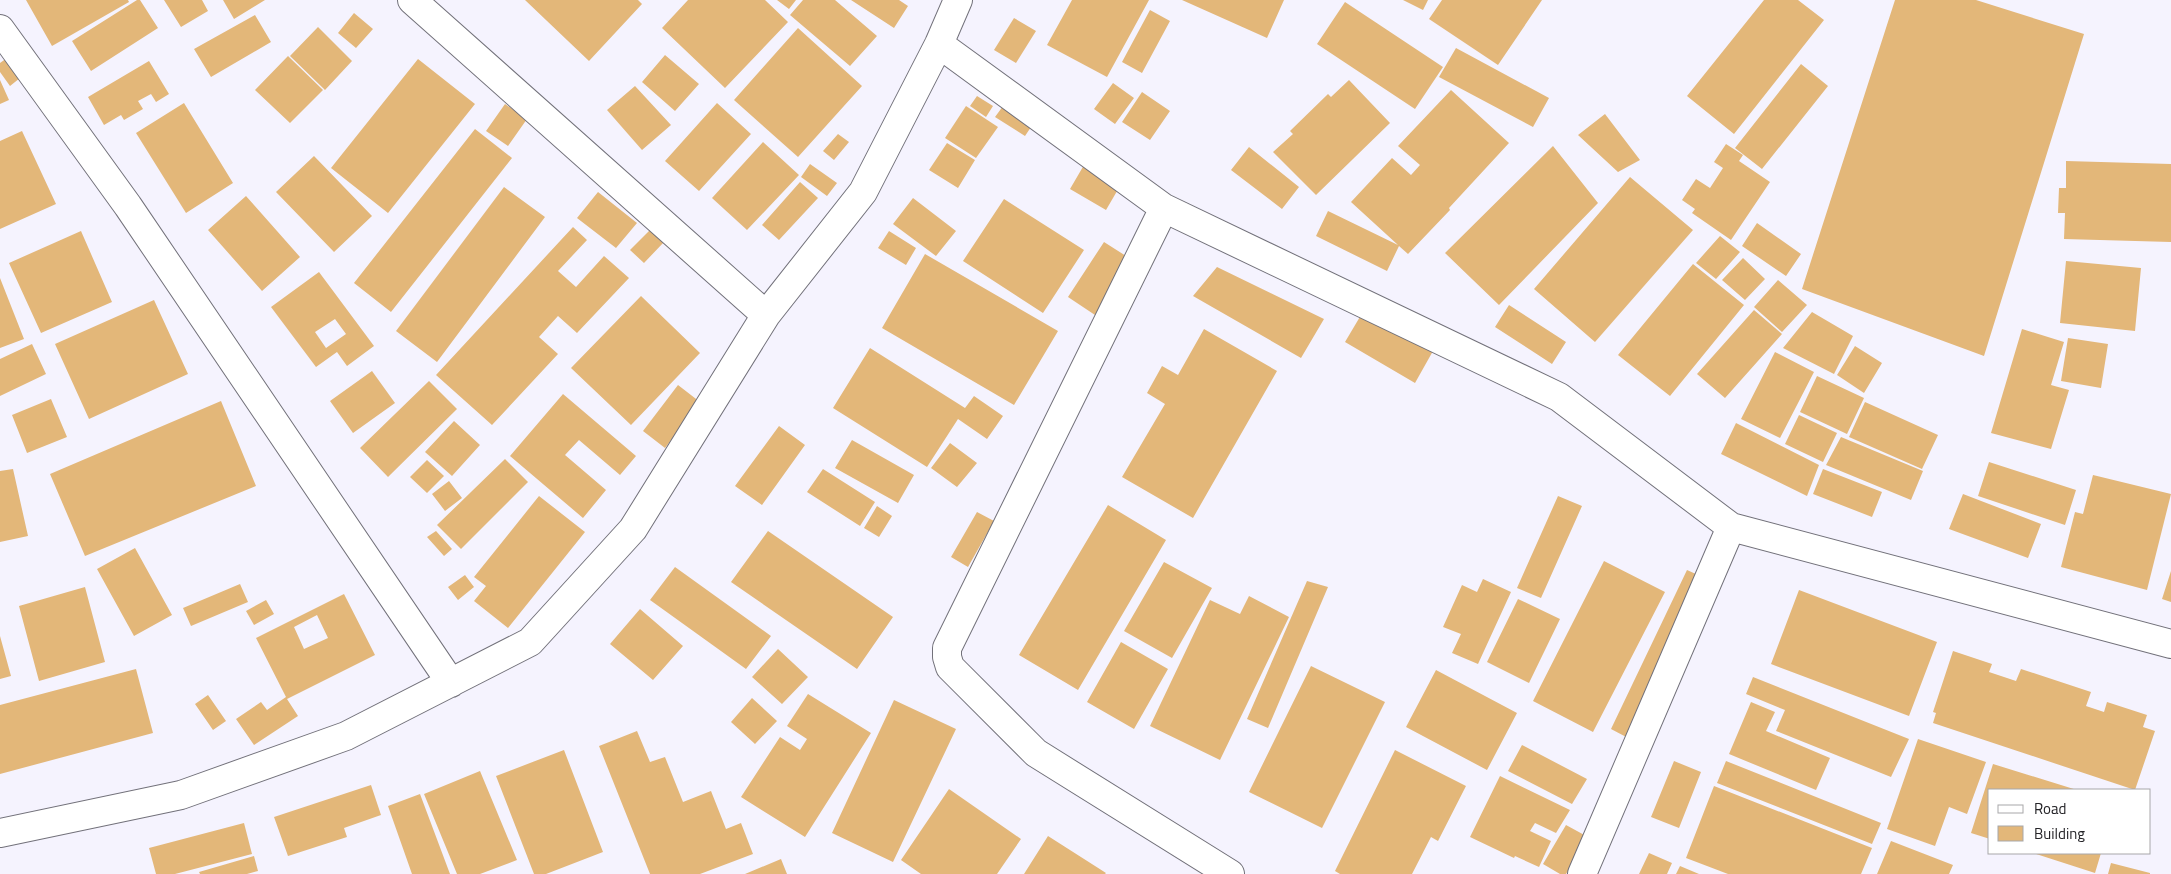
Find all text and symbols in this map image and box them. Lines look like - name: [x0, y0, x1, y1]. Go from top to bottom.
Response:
- legend: [1988, 789, 2151, 854]
- text: Road: [2034, 797, 2066, 820]
- text: Building: [2034, 822, 2085, 845]

